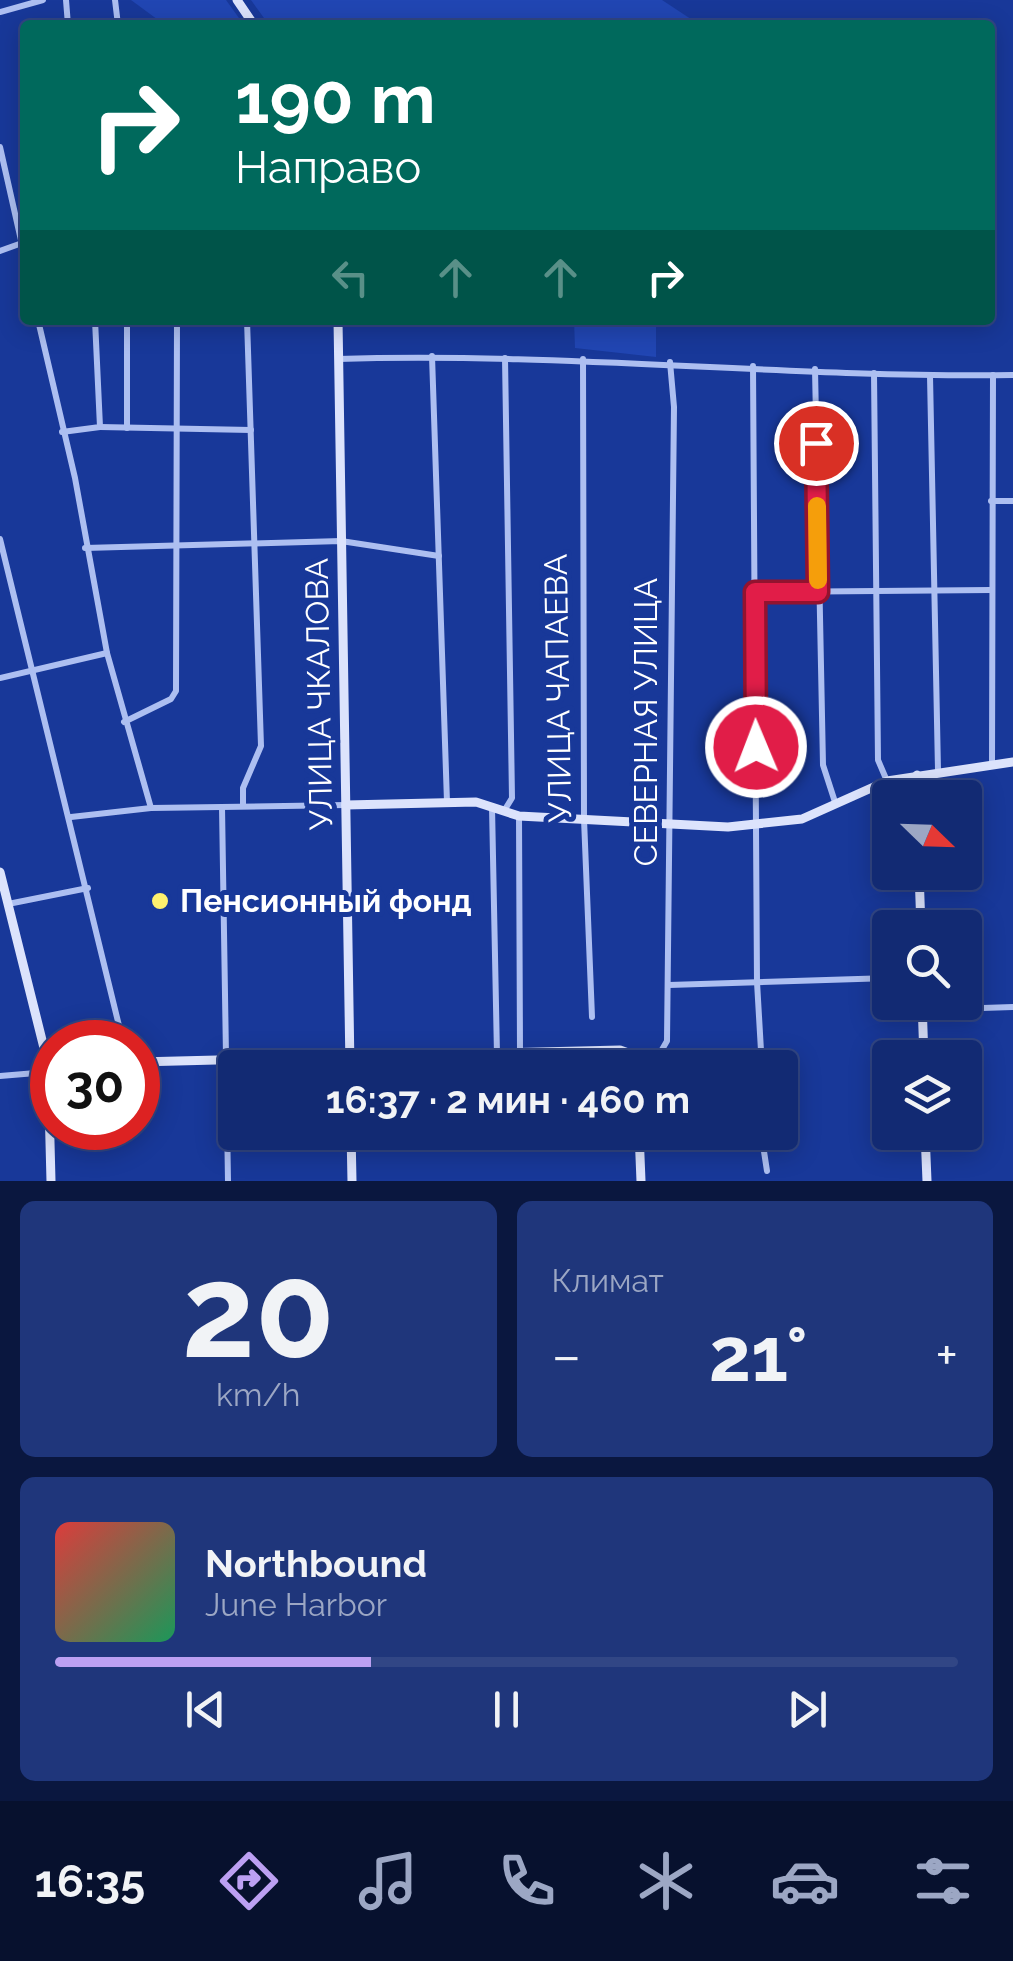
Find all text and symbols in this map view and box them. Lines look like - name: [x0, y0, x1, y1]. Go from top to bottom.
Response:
- text: 190 m: [235, 57, 436, 139]
- icon: right: [70, 60, 200, 190]
- text: Направо: [235, 141, 421, 194]
- icon: left: [323, 250, 378, 305]
- icon: ahead: [428, 250, 483, 305]
- icon: ahead: [533, 250, 588, 305]
- icon: right: [638, 250, 693, 305]
- pin: [774, 401, 859, 486]
- icon: arrive: [789, 416, 844, 471]
- street label: УЛИЦА ЧАПАЕВА: [537, 553, 578, 822]
- street label: УЛИЦА ЧКАЛОВА: [298, 557, 339, 830]
- street label: СЕВЕРНАЯ УЛИЦА: [627, 577, 664, 866]
- position arrow: [704, 695, 808, 799]
- north arrow: [872, 780, 982, 890]
- map controls: [872, 780, 982, 1150]
- place label: Пенсионный фонд: [180, 882, 472, 919]
- marker: Пенсионный фонд: [149, 890, 171, 912]
- button: search: [872, 910, 982, 1020]
- speed limit sign: 30: [30, 1020, 160, 1150]
- button: layers: [872, 1040, 982, 1150]
- text: 16:37 · 2 мин · 460 m: [326, 1077, 690, 1122]
- text: 20: [182, 1235, 335, 1387]
- text: Климат: [552, 1262, 664, 1299]
- text: 21°: [709, 1310, 808, 1399]
- text: −: [552, 1323, 581, 1388]
- text: +: [935, 1323, 958, 1388]
- text: km/h: [216, 1376, 300, 1413]
- text: Northbound: [205, 1541, 427, 1586]
- text: June Harbor: [205, 1586, 387, 1623]
- icon: previous: [178, 1682, 233, 1737]
- icon: pause: [479, 1682, 534, 1737]
- icon: next: [780, 1682, 835, 1737]
- icon: directions: [214, 1846, 284, 1916]
- icon: music: [353, 1846, 423, 1916]
- icon: phone: [492, 1846, 562, 1916]
- icon: climate: [631, 1846, 701, 1916]
- icon: car: [770, 1846, 840, 1916]
- icon: filters: [908, 1846, 978, 1916]
- text: 16:35: [34, 1855, 145, 1908]

